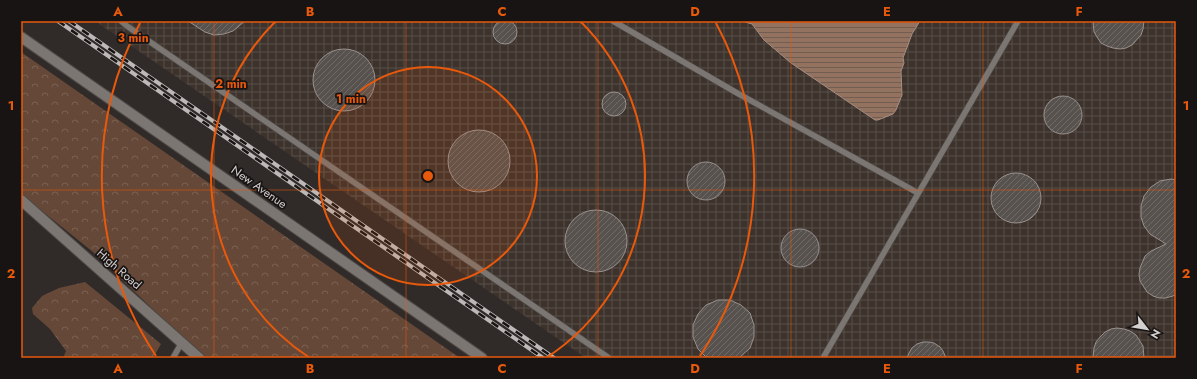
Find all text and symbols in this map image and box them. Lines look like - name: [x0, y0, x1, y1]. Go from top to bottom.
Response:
- text: A: [112, 2, 123, 21]
- text: B: [306, 2, 315, 21]
- text: C: [497, 2, 507, 21]
- text: D: [690, 2, 700, 21]
- text: E: [883, 2, 891, 21]
- text: F: [1075, 2, 1083, 21]
- text: 3 min: [117, 29, 149, 47]
- text: 2 min: [215, 75, 247, 93]
- text: 1 min: [336, 90, 366, 108]
- text: 1: [8, 96, 14, 115]
- text: 1: [1183, 96, 1189, 115]
- street label: New Avenue: [227, 161, 291, 213]
- centre of rings: [421, 169, 435, 183]
- street label: High Road: [93, 244, 145, 294]
- text: 2: [7, 264, 15, 283]
- text: 2: [1182, 264, 1190, 283]
- north arrow: [1127, 309, 1167, 349]
- text: N: [1146, 326, 1165, 342]
- text: A: [112, 359, 123, 378]
- text: B: [306, 359, 315, 378]
- text: C: [497, 359, 507, 378]
- text: D: [690, 359, 700, 378]
- text: E: [883, 359, 891, 378]
- text: F: [1075, 359, 1083, 378]

